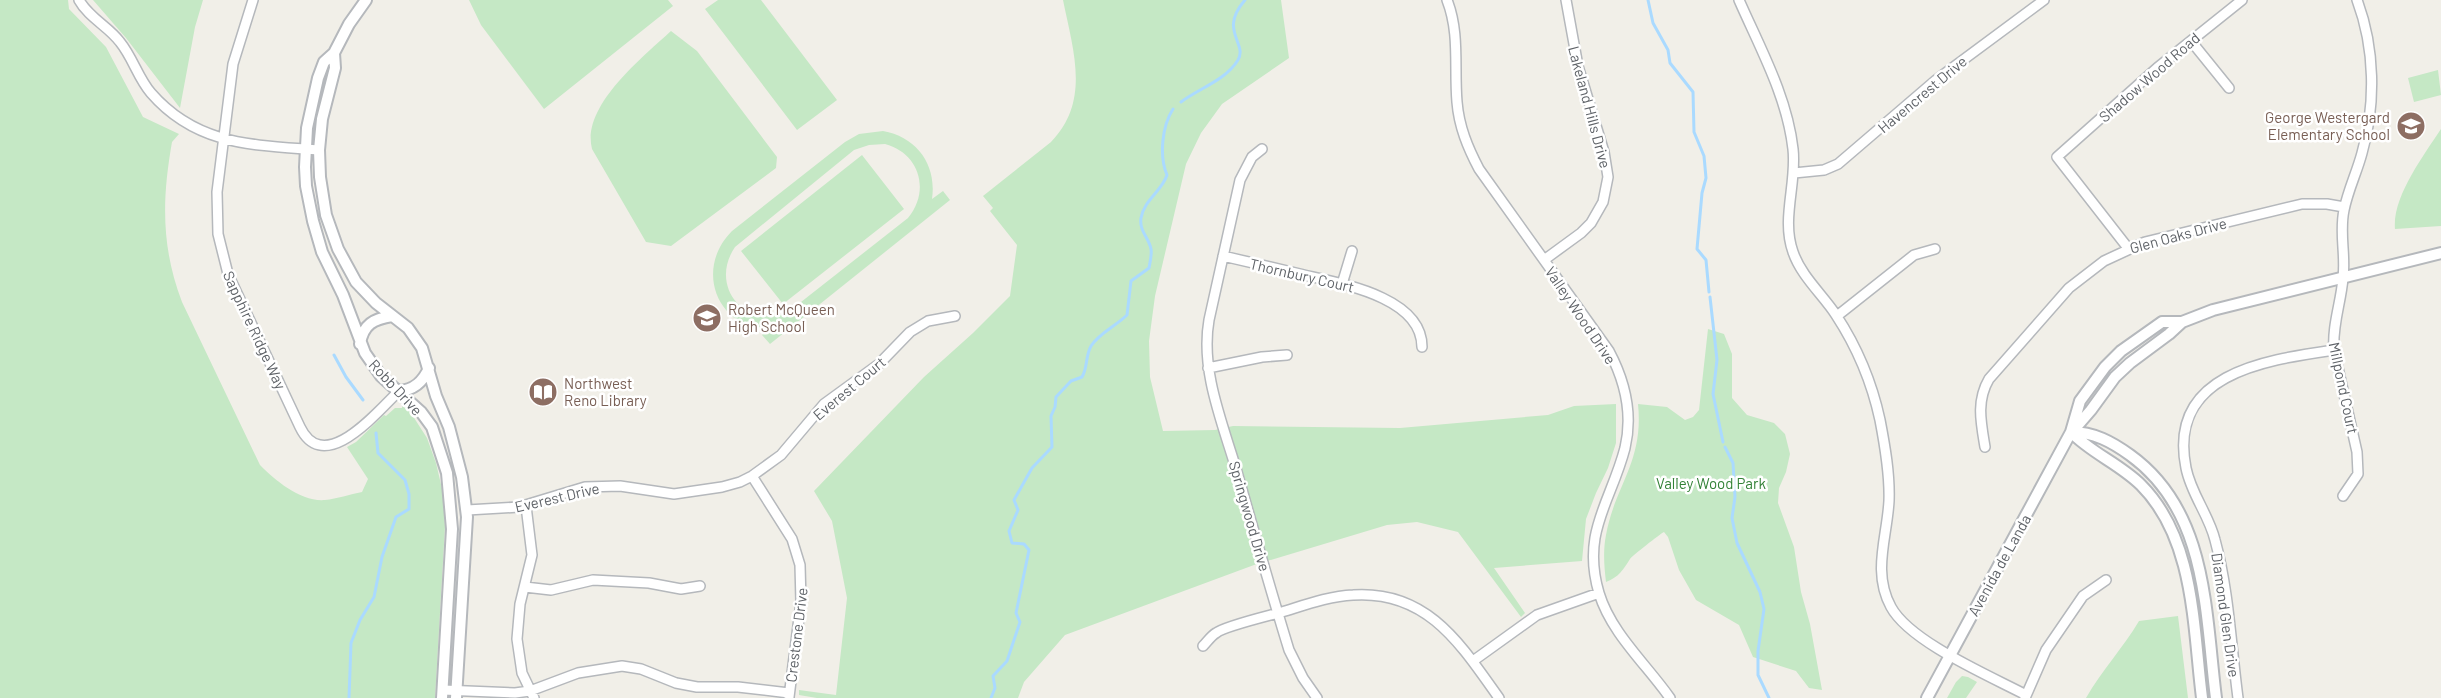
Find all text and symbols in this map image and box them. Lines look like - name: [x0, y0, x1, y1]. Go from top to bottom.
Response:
- street label: Shadow Wood Road: [2095, 28, 2203, 126]
- street label: Lakeland Hills Drive: [1565, 44, 1615, 170]
- street label: Havencrest Drive: [1874, 52, 1970, 136]
- place label: George Westergard Elementary School: [2265, 108, 2390, 143]
- school or university icon: George Westergard Elementary School: [2395, 110, 2427, 142]
- street label: Glen Oaks Drive: [2128, 213, 2228, 257]
- street label: Thornbury Court: [1248, 254, 1356, 296]
- street label: Valley Wood Drive: [1542, 263, 1620, 367]
- street label: Sapphire Ridge Way: [220, 268, 290, 392]
- place label: Robert McQueen High School: [728, 300, 835, 335]
- school or university icon: Robert McQueen High School: [691, 302, 723, 334]
- street label: Millpond Court: [2325, 340, 2363, 436]
- street label: Everest Court: [809, 352, 889, 424]
- street label: Robb Drive: [366, 355, 426, 419]
- place label: Northwest Reno Library: [564, 374, 647, 409]
- library icon: Northwest Reno Library: [527, 376, 559, 408]
- street label: Springwood Drive: [1226, 459, 1274, 573]
- park label: Valley Wood Park: [1656, 474, 1766, 492]
- street label: Everest Drive: [513, 479, 601, 515]
- street label: Avenida de Landa: [1964, 511, 2034, 619]
- street label: Diamond Glen Drive: [2208, 552, 2244, 678]
- street label: Crestone Drive: [781, 587, 811, 683]

